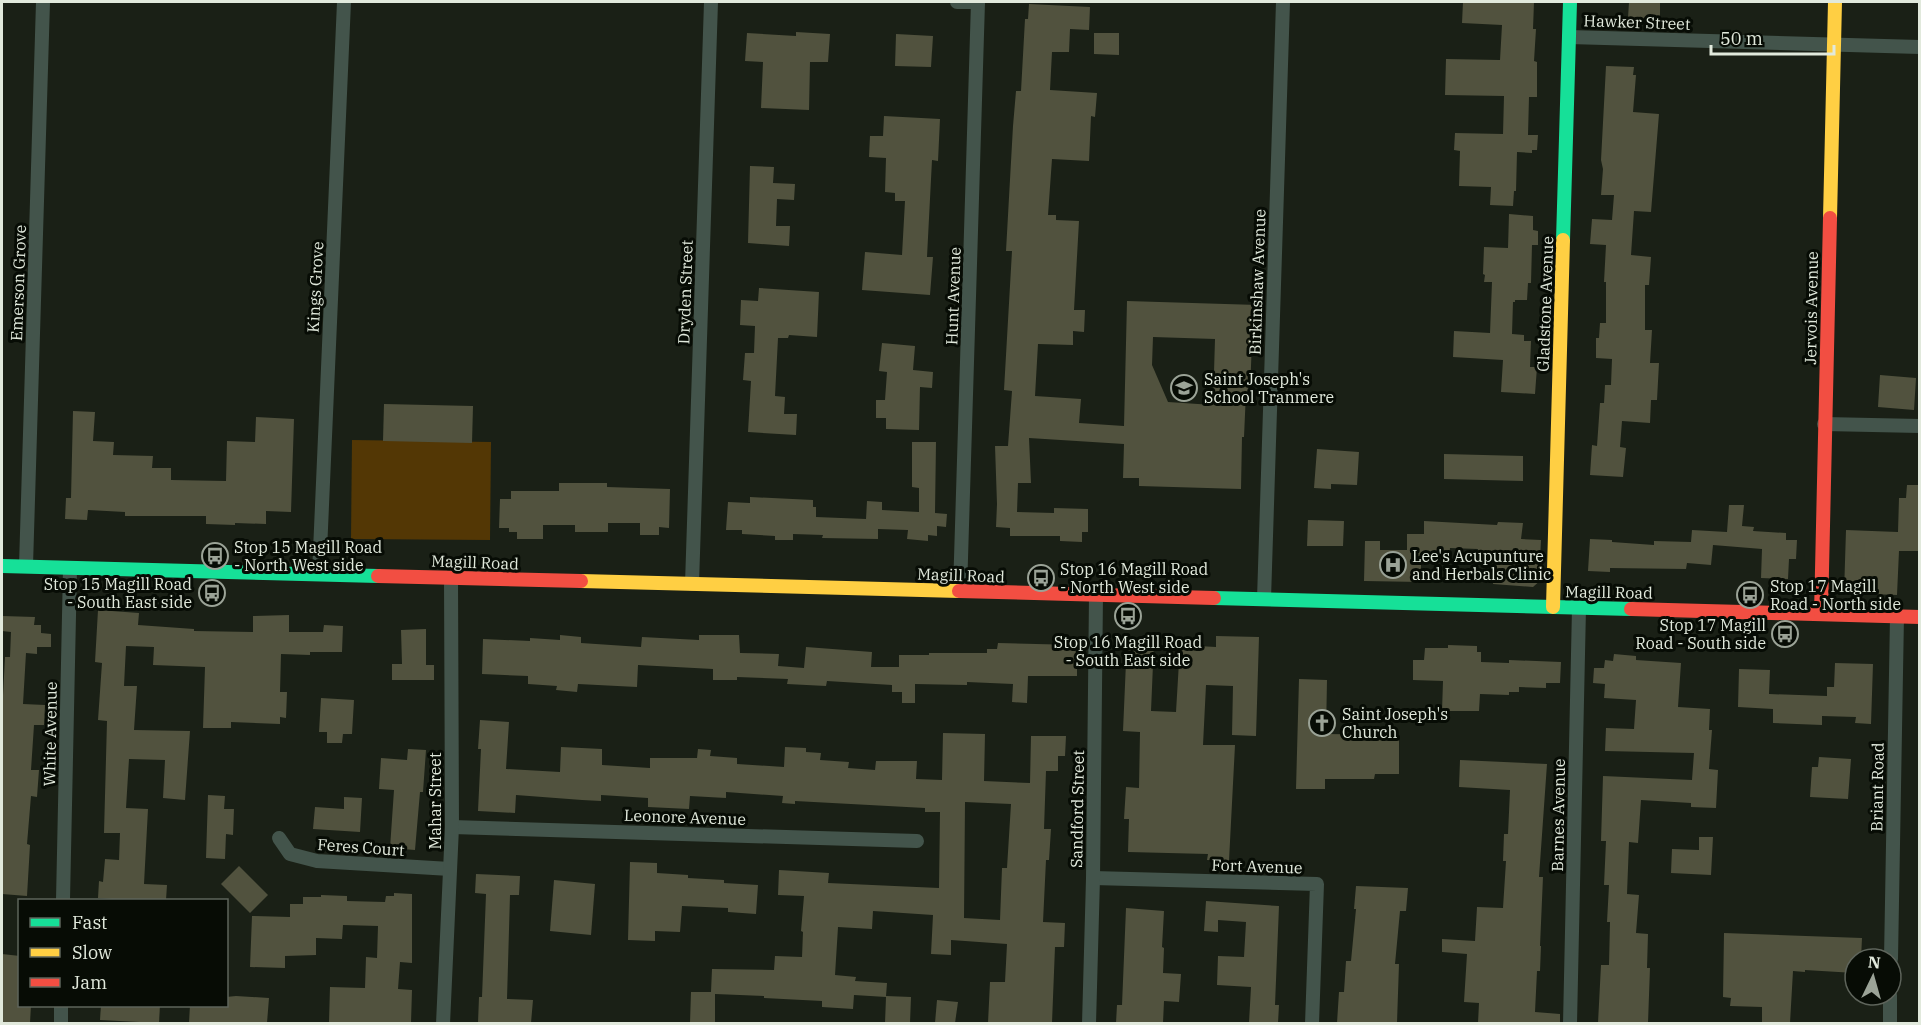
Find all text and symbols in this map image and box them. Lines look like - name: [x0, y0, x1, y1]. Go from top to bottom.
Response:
- street label: Hawker Street: [1583, 10, 1691, 34]
- scale bar: [1711, 18, 1834, 56]
- text: 50 m: [1720, 27, 1763, 50]
- street label: Birkinshaw Avenue: [1244, 209, 1270, 355]
- street label: Emerson Grove: [6, 224, 30, 342]
- street label: Gladstone Avenue: [1533, 236, 1557, 372]
- street label: Dryden Street: [673, 239, 697, 345]
- street label: Kings Grove: [303, 241, 327, 333]
- street label: Hunt Avenue: [941, 247, 965, 345]
- street label: Jervois Avenue: [1800, 251, 1822, 365]
- place label: Saint Joseph's School Tranmere: [1204, 369, 1334, 407]
- school or university icon: Saint Joseph's School Tranmere: [1169, 373, 1199, 403]
- place label: Stop 15 Magill Road - North West side: [234, 537, 383, 575]
- bus stop icon: Stop 15 Magill Road - North West side: [200, 541, 230, 571]
- place label: Lee's Acupunture and Herbals Clinic: [1412, 546, 1551, 584]
- street label: Magill Road: [431, 550, 520, 574]
- hospital icon: Lee's Acupunture and Herbals Clinic: [1378, 550, 1408, 580]
- place label: Stop 16 Magill Road - North West side: [1060, 559, 1209, 597]
- street label: Magill Road: [917, 563, 1006, 587]
- bus stop icon: Stop 16 Magill Road - North West side: [1026, 563, 1056, 593]
- place label: Stop 15 Magill Road - South East side: [44, 574, 192, 612]
- place label: Stop 17 Magill Road - North side: [1770, 576, 1901, 614]
- bus stop icon: Stop 15 Magill Road - South East side: [197, 578, 227, 608]
- bus stop icon: Stop 17 Magill Road - North side: [1735, 580, 1765, 610]
- street label: Magill Road: [1565, 581, 1653, 603]
- bus stop icon: Stop 16 Magill Road - South East side: [1113, 601, 1143, 631]
- place label: Stop 17 Magill Road - South side: [1635, 615, 1766, 653]
- bus stop icon: Stop 17 Magill Road - South side: [1770, 619, 1800, 649]
- place label: Stop 16 Magill Road - South East side: [1054, 632, 1202, 670]
- street label: White Avenue: [39, 681, 61, 787]
- place label: Saint Joseph's Church: [1342, 704, 1448, 742]
- church icon: Saint Joseph's Church: [1307, 708, 1337, 738]
- street label: Briant Road: [1866, 742, 1888, 832]
- street label: Sandford Street: [1066, 749, 1088, 868]
- street label: Mahar Street: [425, 752, 445, 850]
- street label: Barnes Avenue: [1547, 758, 1569, 872]
- street label: Leonore Avenue: [624, 805, 746, 829]
- street label: Feres Court: [317, 834, 406, 860]
- street label: Fort Avenue: [1211, 854, 1303, 878]
- legend: [18, 899, 228, 1007]
- text: Fast: [72, 911, 107, 934]
- text: Slow: [72, 941, 112, 964]
- north arrow: [1843, 947, 1903, 1007]
- text: N: [1867, 952, 1881, 973]
- text: Jam: [72, 971, 107, 994]

